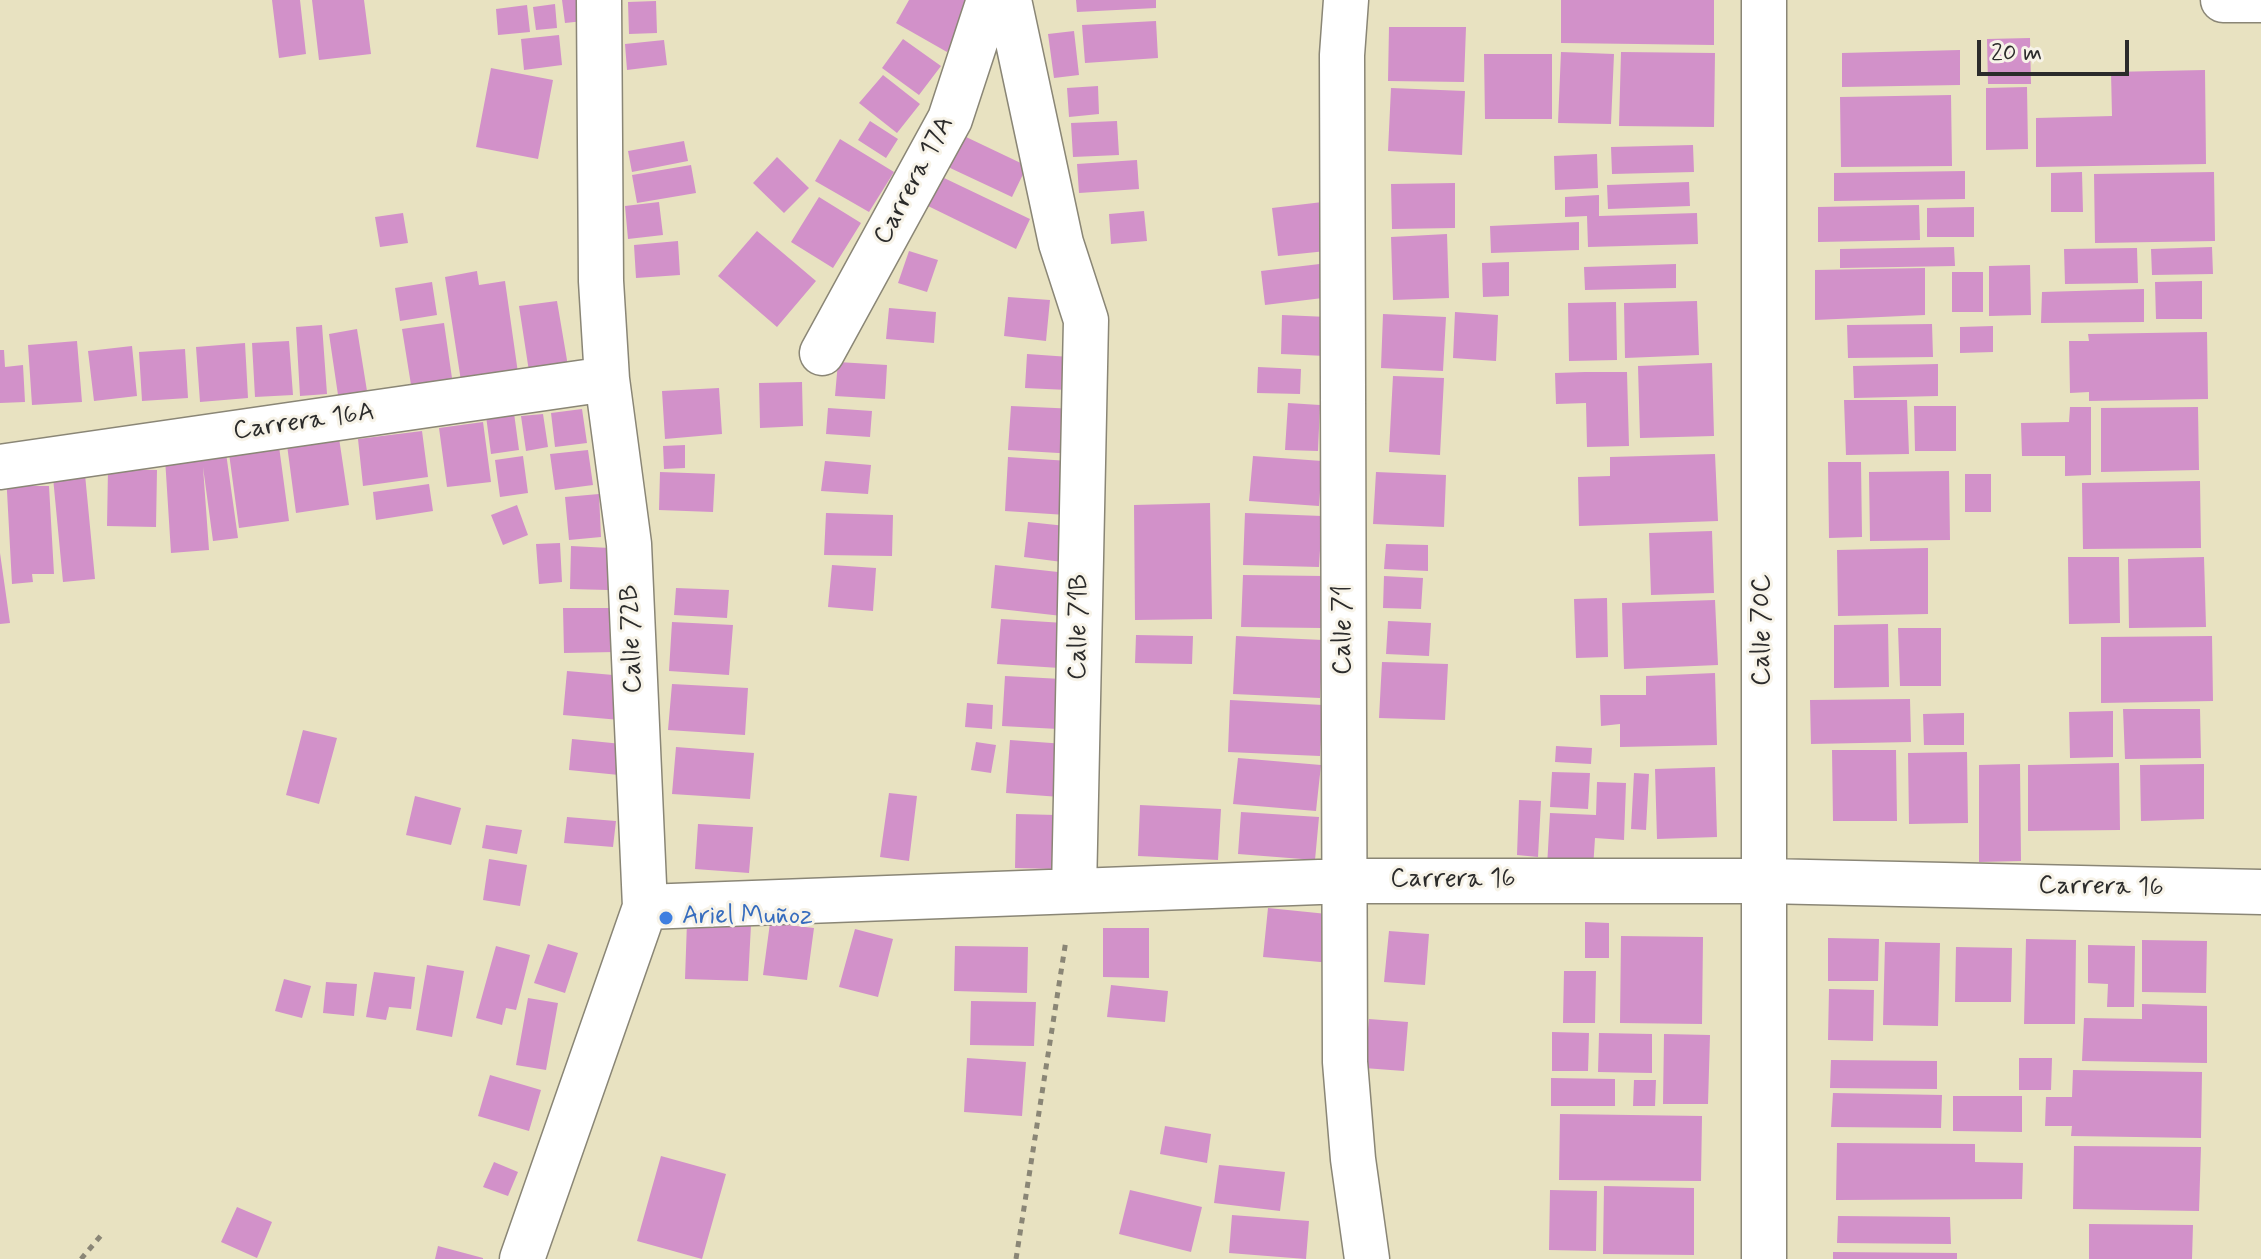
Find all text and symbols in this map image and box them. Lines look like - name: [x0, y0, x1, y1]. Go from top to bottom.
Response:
- scale bar: [1981, 24, 2133, 74]
- text: 20 m: [1991, 38, 2042, 69]
- street label: Carrera 17A: [868, 111, 962, 251]
- street label: Carrera 16A: [231, 398, 377, 448]
- street label: Calle 71B: [1063, 574, 1097, 680]
- street label: Calle 70C: [1748, 574, 1780, 686]
- street label: Calle 72B: [616, 584, 650, 694]
- street label: Calle 71: [1329, 585, 1361, 675]
- street label: Carrera 16: [1390, 865, 1516, 897]
- street label: Carrera 16: [2038, 871, 2164, 905]
- place label: Ariel Muñoz: [682, 902, 813, 934]
- marker: Ariel Muñoz: [657, 909, 675, 927]

